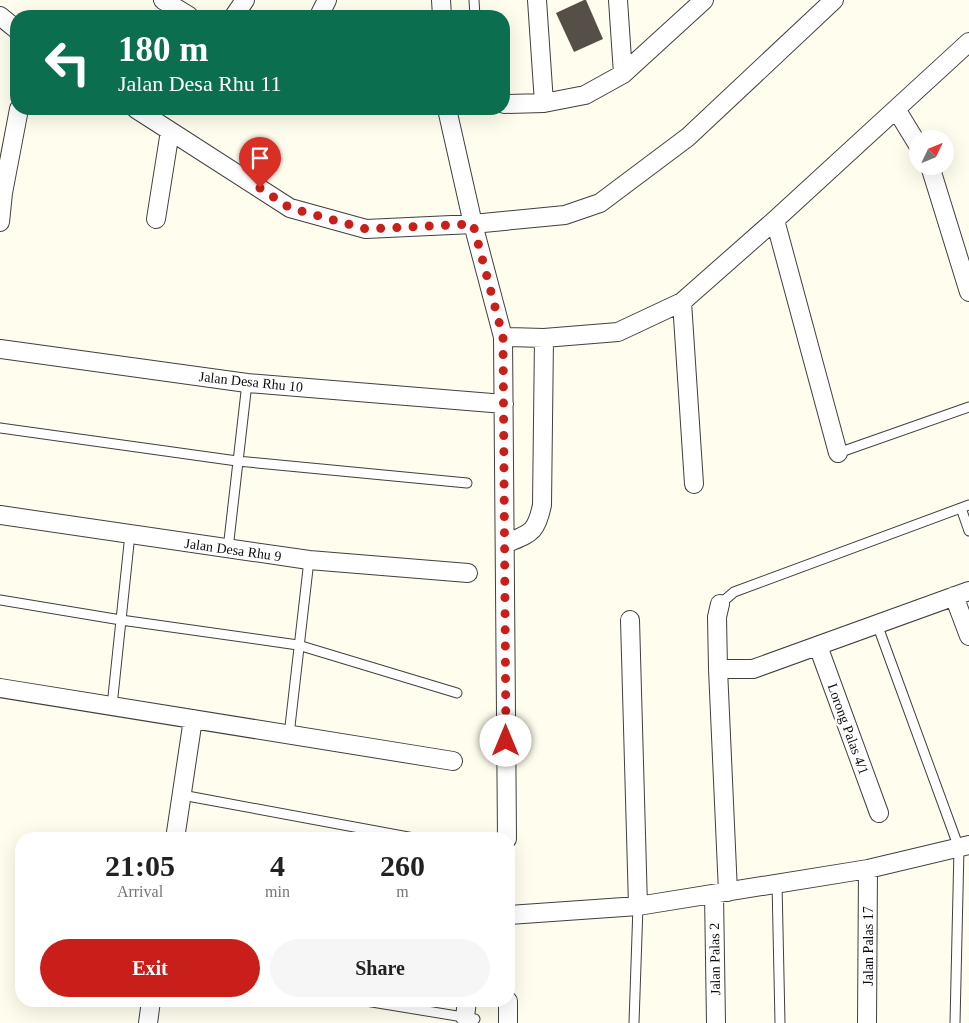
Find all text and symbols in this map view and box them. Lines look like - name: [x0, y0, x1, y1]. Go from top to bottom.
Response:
- icon: left: [35, 30, 100, 95]
- text: 180 m: [118, 30, 208, 69]
- text: Jalan Desa Rhu 11: [118, 71, 282, 96]
- north arrow: [909, 130, 954, 175]
- map controls: [909, 130, 954, 175]
- pin: [239, 137, 281, 188]
- icon: arrive: [246, 144, 274, 172]
- street label: Jalan Desa Rhu 10: [198, 369, 304, 395]
- street label: Jalan Desa Rhu 9: [184, 536, 282, 564]
- street label: Lorong Palas 4/1: [825, 681, 871, 777]
- position arrow: [479, 714, 531, 766]
- text: 21:05: [105, 849, 175, 882]
- text: 4: [270, 849, 285, 882]
- text: 260: [380, 849, 425, 882]
- text: Arrival: [117, 883, 163, 900]
- text: min: [265, 883, 290, 900]
- text: m: [396, 883, 409, 900]
- street label: Jalan Palas 17: [861, 906, 876, 986]
- street label: Jalan Palas 2: [707, 923, 723, 995]
- button: Exit: [40, 939, 260, 997]
- button: Share: [270, 939, 490, 997]

